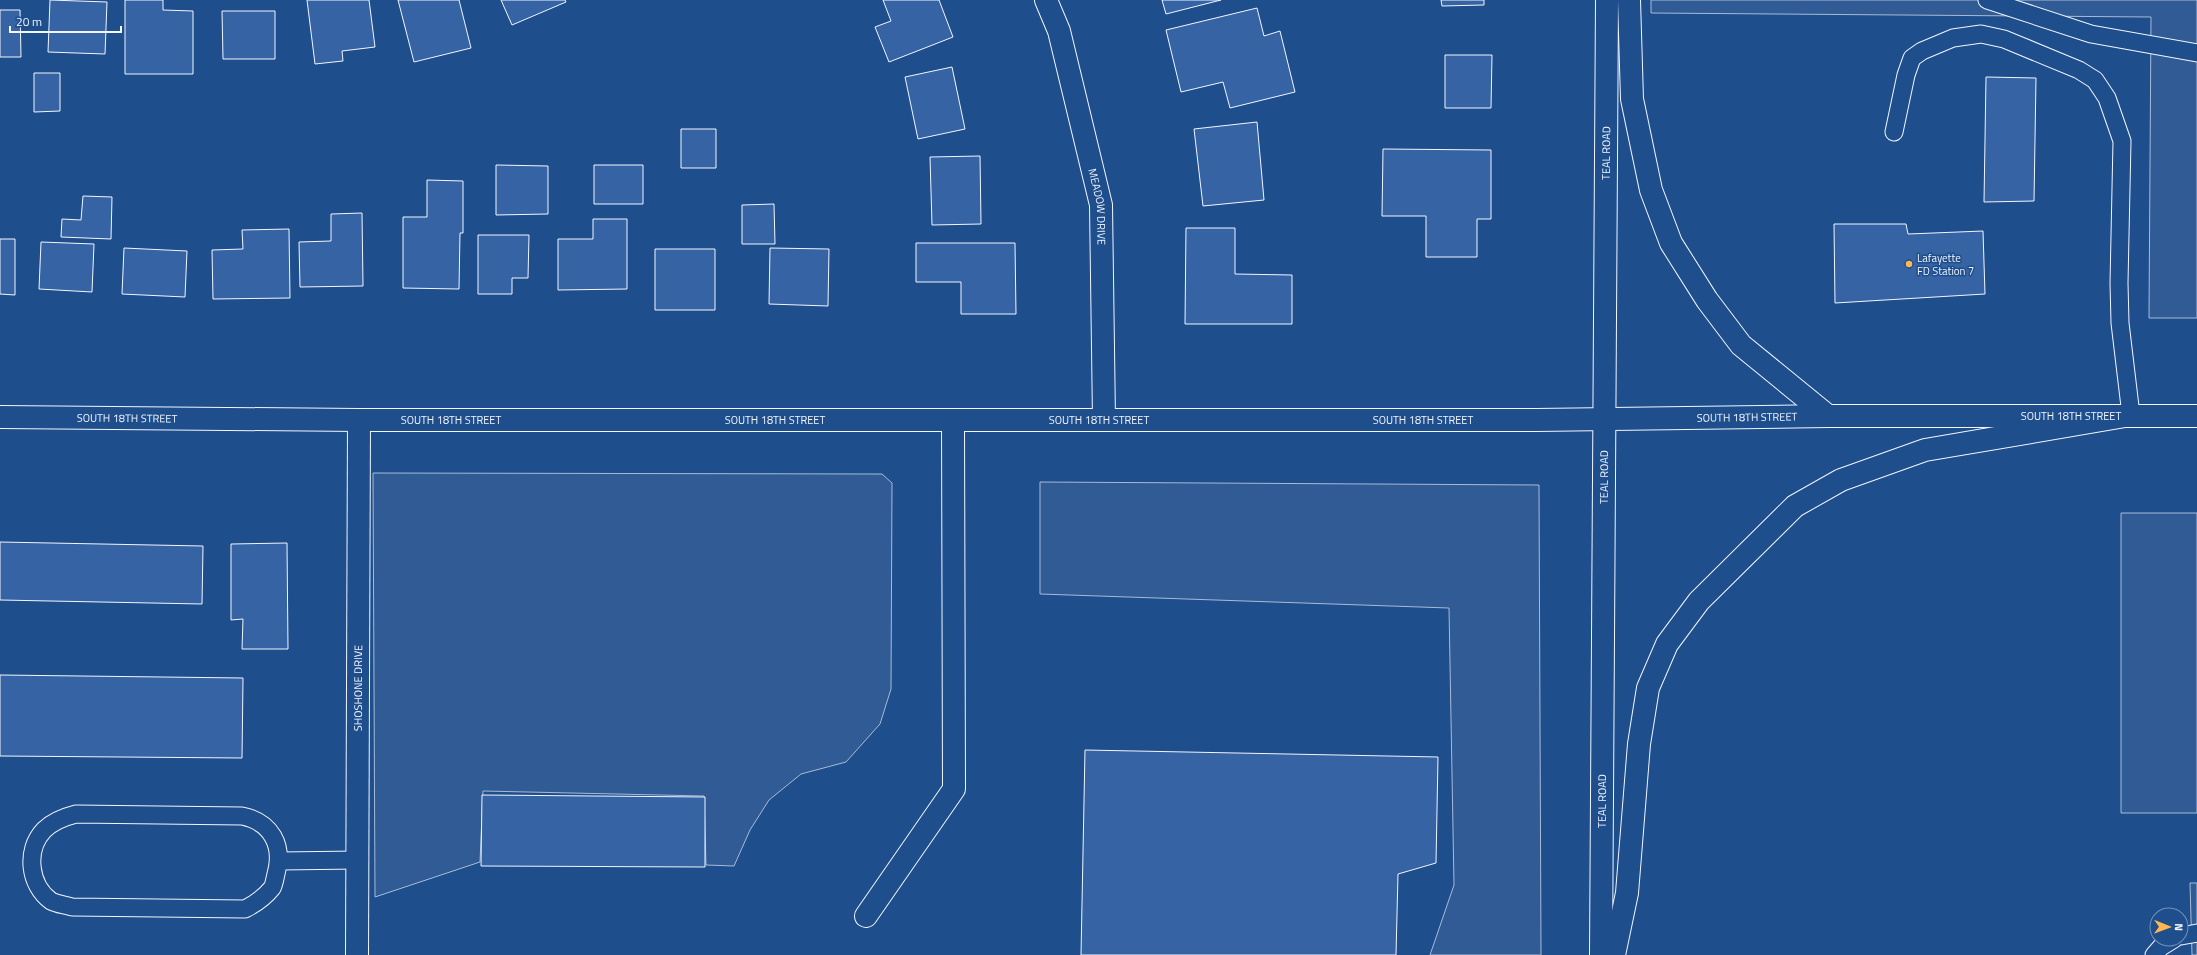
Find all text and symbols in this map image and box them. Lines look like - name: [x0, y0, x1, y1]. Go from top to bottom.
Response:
- scale bar: [10, 8, 121, 34]
- text: 20 m: [16, 12, 42, 31]
- street label: TEAL ROAD: [1598, 126, 1614, 180]
- street label: MEADOW DRIVE: [1084, 167, 1110, 245]
- place label: Lafayette FD Station 7: [1917, 250, 1974, 279]
- marker: Lafayette FD Station 7: [1904, 259, 1914, 269]
- street label: SOUTH 18TH STREET: [1697, 408, 1798, 426]
- street label: SOUTH 18TH STREET: [2021, 408, 2121, 424]
- street label: SOUTH 18TH STREET: [77, 410, 178, 426]
- street label: SOUTH 18TH STREET: [401, 412, 501, 428]
- street label: SOUTH 18TH STREET: [725, 412, 825, 428]
- street label: SOUTH 18TH STREET: [1049, 412, 1149, 428]
- street label: SOUTH 18TH STREET: [1373, 412, 1473, 428]
- street label: TEAL ROAD: [1596, 450, 1612, 504]
- street label: SHOSHONE DRIVE: [350, 645, 366, 731]
- street label: TEAL ROAD: [1594, 774, 1610, 828]
- north arrow: [2149, 907, 2189, 947]
- text: N: [2171, 923, 2187, 931]

